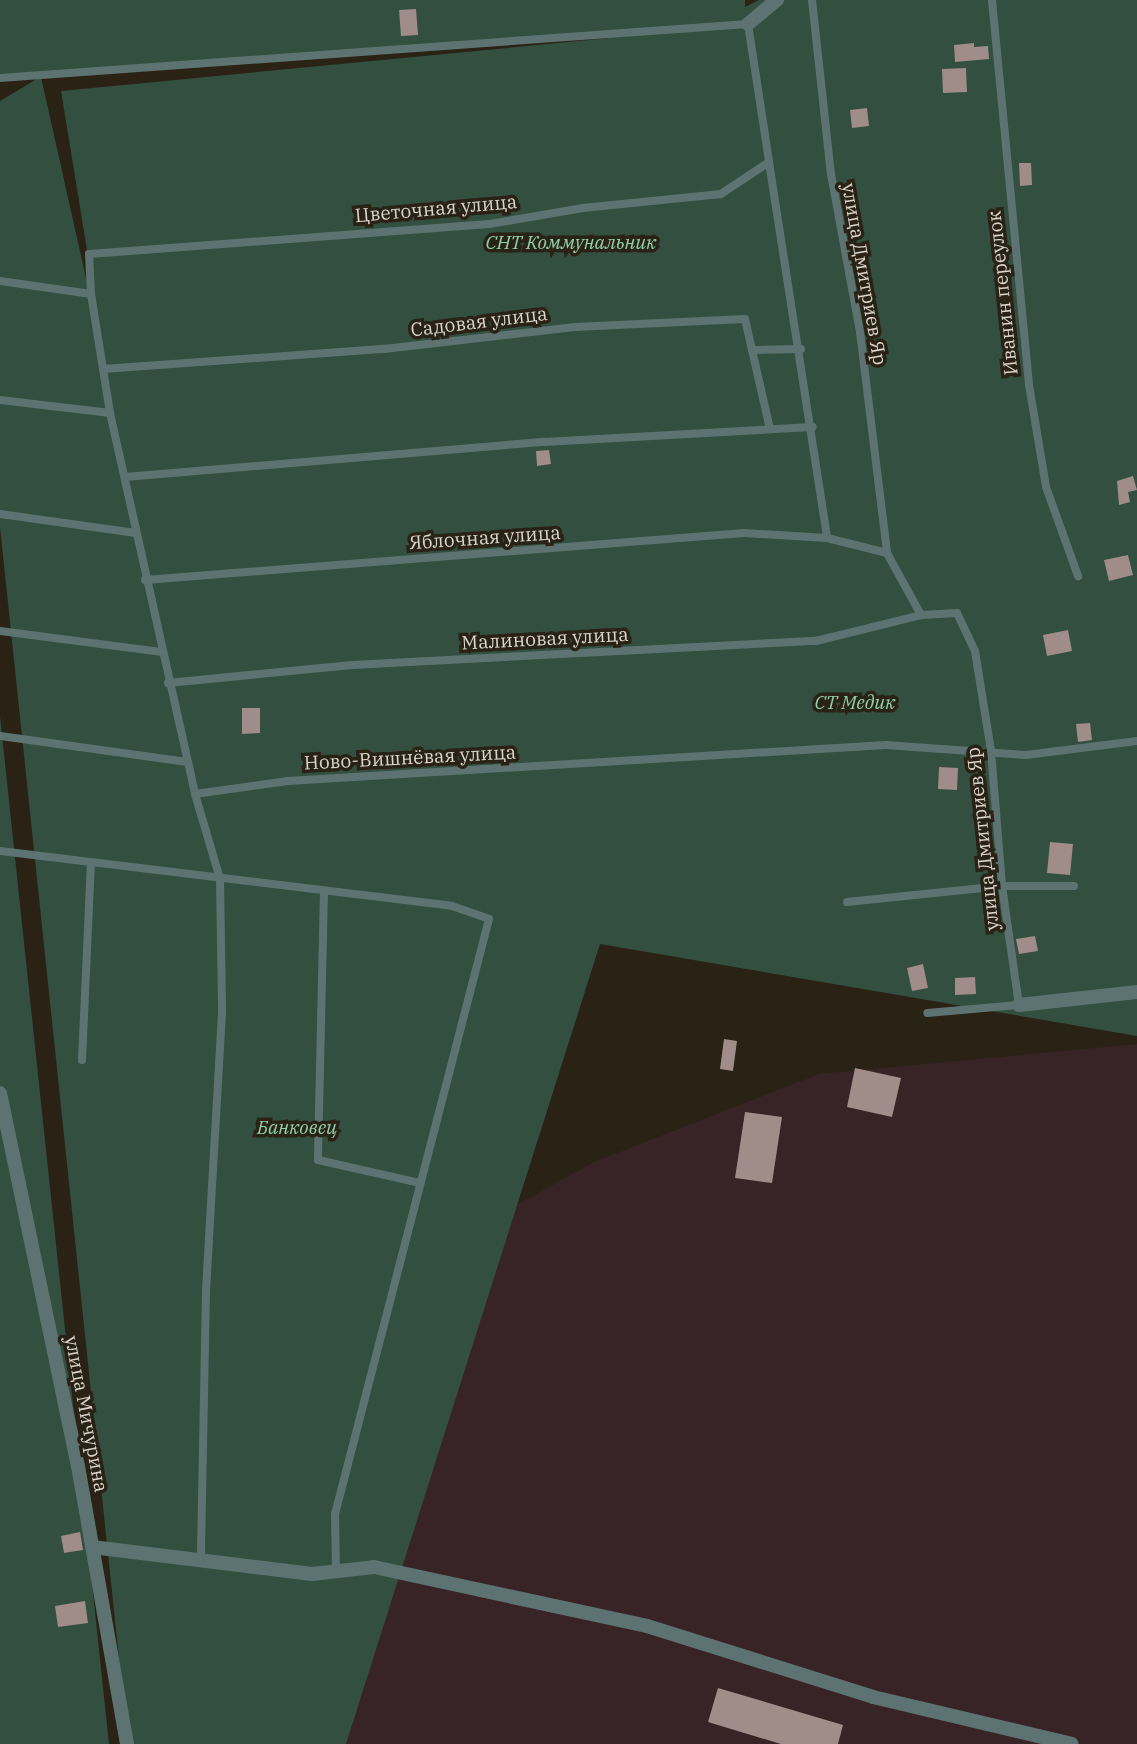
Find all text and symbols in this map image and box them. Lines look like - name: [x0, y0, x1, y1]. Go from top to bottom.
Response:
- street label: улица Дмитриев Яр: [837, 181, 891, 367]
- street label: Цветочная улица: [354, 191, 518, 227]
- street label: Иванин переулок: [983, 210, 1023, 376]
- park label: СНТ Коммунальник: [486, 232, 656, 254]
- street label: Садовая улица: [409, 302, 549, 342]
- street label: Яблочная улица: [409, 521, 561, 555]
- street label: Малиновая улица: [461, 623, 629, 655]
- park label: СТ Медик: [814, 692, 896, 714]
- street label: Ново-Вишнёвая улица: [303, 741, 517, 775]
- street label: улица Дмитриев Яр: [962, 746, 1004, 932]
- park label: Банковец: [257, 1117, 337, 1139]
- street label: улица Мичурина: [60, 1334, 112, 1494]

